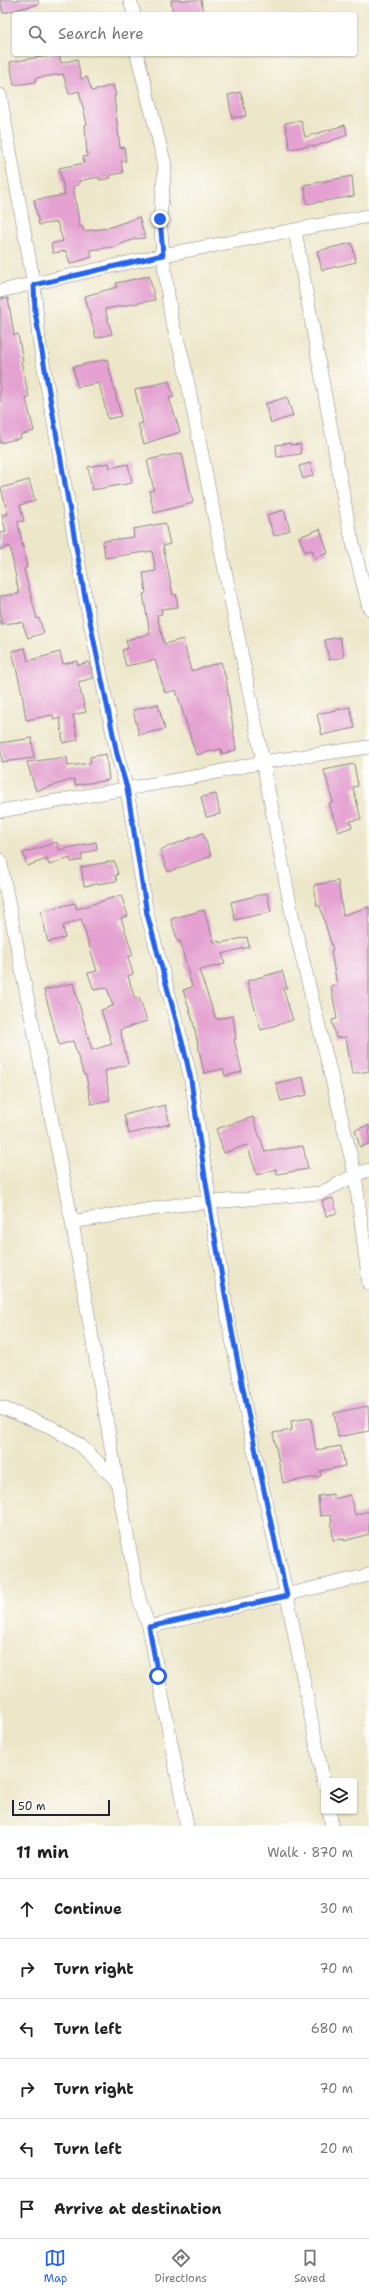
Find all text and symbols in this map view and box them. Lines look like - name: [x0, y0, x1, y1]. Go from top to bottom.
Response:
- search box: [12, 12, 357, 56]
- icon: search: [26, 23, 48, 45]
- text: Search here: [58, 24, 144, 44]
- route end: [151, 210, 169, 228]
- route start: [149, 1667, 167, 1685]
- map controls: [321, 1778, 357, 1814]
- button: layers: [321, 1778, 357, 1814]
- scale bar: [12, 1798, 110, 1817]
- text: 50 m: [18, 1799, 46, 1814]
- text: 11 min: [16, 1841, 69, 1863]
- text: Walk · 870 m: [267, 1844, 353, 1861]
- icon: ahead: [16, 1898, 38, 1920]
- text: Continue: [54, 1899, 122, 1919]
- text: 30 m: [319, 1900, 353, 1917]
- icon: right: [16, 1958, 38, 1980]
- text: Turn right: [54, 1959, 134, 1979]
- text: 70 m: [319, 1960, 353, 1977]
- icon: left: [16, 2018, 38, 2040]
- text: Turn left: [54, 2019, 122, 2039]
- text: 680 m: [311, 2020, 353, 2037]
- icon: right: [16, 2078, 38, 2100]
- text: Turn right: [54, 2079, 134, 2099]
- text: 70 m: [319, 2080, 353, 2097]
- icon: left: [16, 2138, 38, 2160]
- text: Turn left: [54, 2139, 122, 2159]
- text: 20 m: [320, 2140, 353, 2157]
- icon: arrive: [16, 2198, 38, 2220]
- text: Arrive at destination: [54, 2199, 222, 2219]
- tab: Map: [44, 2247, 67, 2286]
- tab: Directions: [154, 2247, 207, 2286]
- tab: Saved: [294, 2247, 325, 2286]

